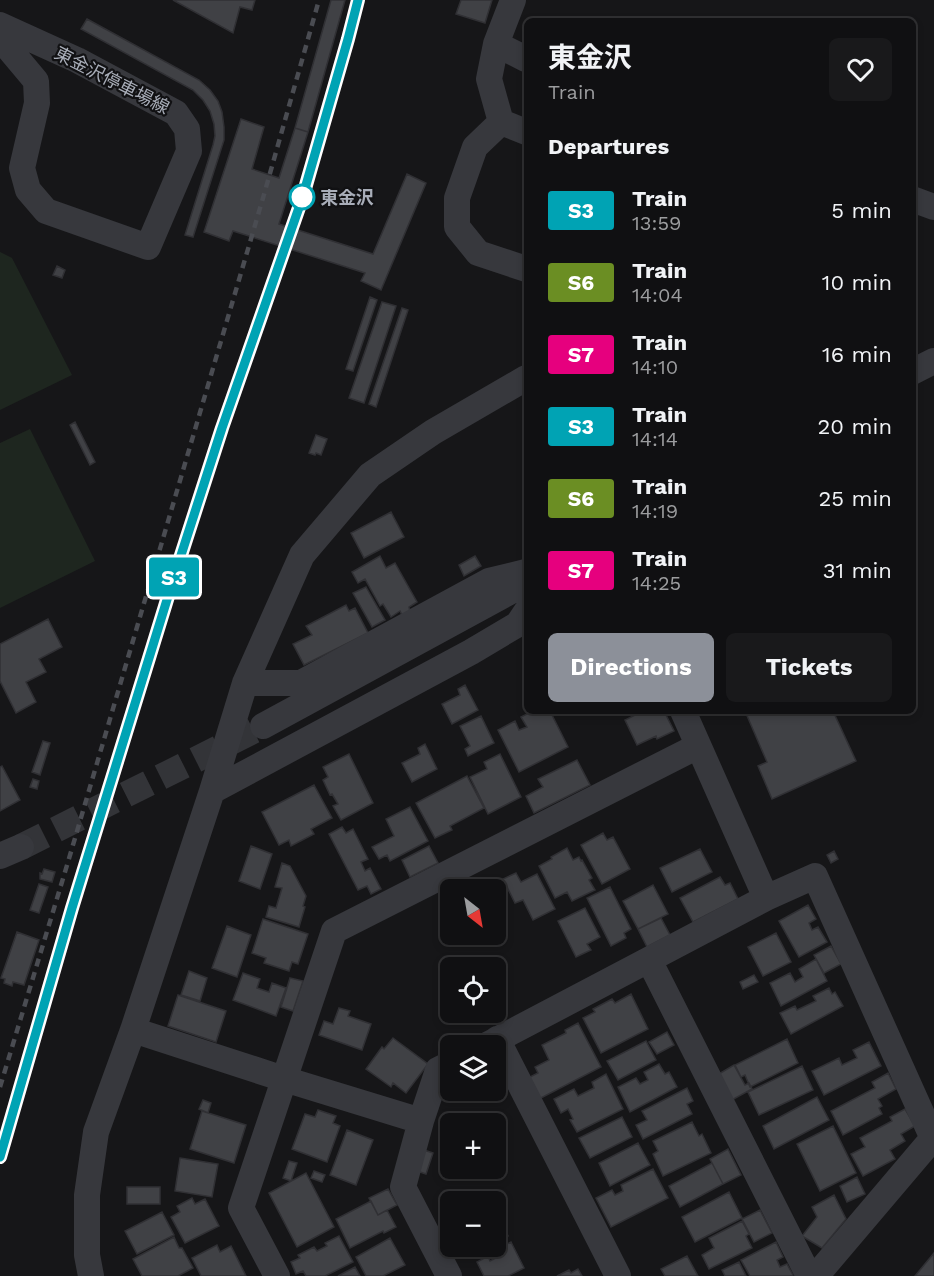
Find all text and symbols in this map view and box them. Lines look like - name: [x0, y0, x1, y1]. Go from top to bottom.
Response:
- button: heart: [829, 38, 892, 101]
- text: 東金沢: [548, 41, 632, 74]
- street label: 東金沢停車場線: [51, 42, 173, 118]
- text: Train: [548, 80, 596, 104]
- text: Departures: [548, 134, 669, 159]
- marker: 東金沢: [289, 184, 315, 210]
- text: Train: [632, 186, 687, 211]
- place label: 東金沢: [320, 187, 374, 208]
- text: S3: [568, 198, 594, 223]
- text: 5 min: [831, 198, 892, 223]
- text: 13:59: [632, 211, 681, 235]
- text: Train: [632, 258, 687, 283]
- text: S6: [568, 270, 594, 295]
- text: 10 min: [822, 270, 892, 295]
- text: 14:04: [632, 283, 683, 307]
- text: Train: [632, 330, 687, 355]
- text: S7: [568, 342, 594, 367]
- text: 16 min: [822, 342, 892, 367]
- text: 14:10: [632, 355, 678, 379]
- text: Train: [632, 402, 687, 427]
- text: S3: [568, 414, 594, 439]
- text: 20 min: [818, 414, 892, 439]
- text: 14:14: [632, 427, 678, 451]
- text: Train: [632, 474, 687, 499]
- text: S6: [568, 486, 594, 511]
- text: 25 min: [818, 486, 892, 511]
- text: 14:19: [632, 499, 678, 523]
- text: Train: [632, 546, 687, 571]
- line badge: S3: [147, 558, 201, 596]
- text: S7: [568, 558, 594, 583]
- text: 31 min: [823, 558, 892, 583]
- text: S3: [161, 565, 187, 590]
- text: 14:25: [632, 571, 681, 595]
- button: Directions: [548, 633, 714, 702]
- button: Tickets: [726, 633, 892, 702]
- north arrow: [440, 879, 506, 945]
- map controls: [440, 879, 506, 1257]
- button: locate: [440, 957, 506, 1023]
- button: layers: [440, 1035, 506, 1101]
- button: +: [440, 1113, 506, 1179]
- button: −: [440, 1191, 506, 1257]

